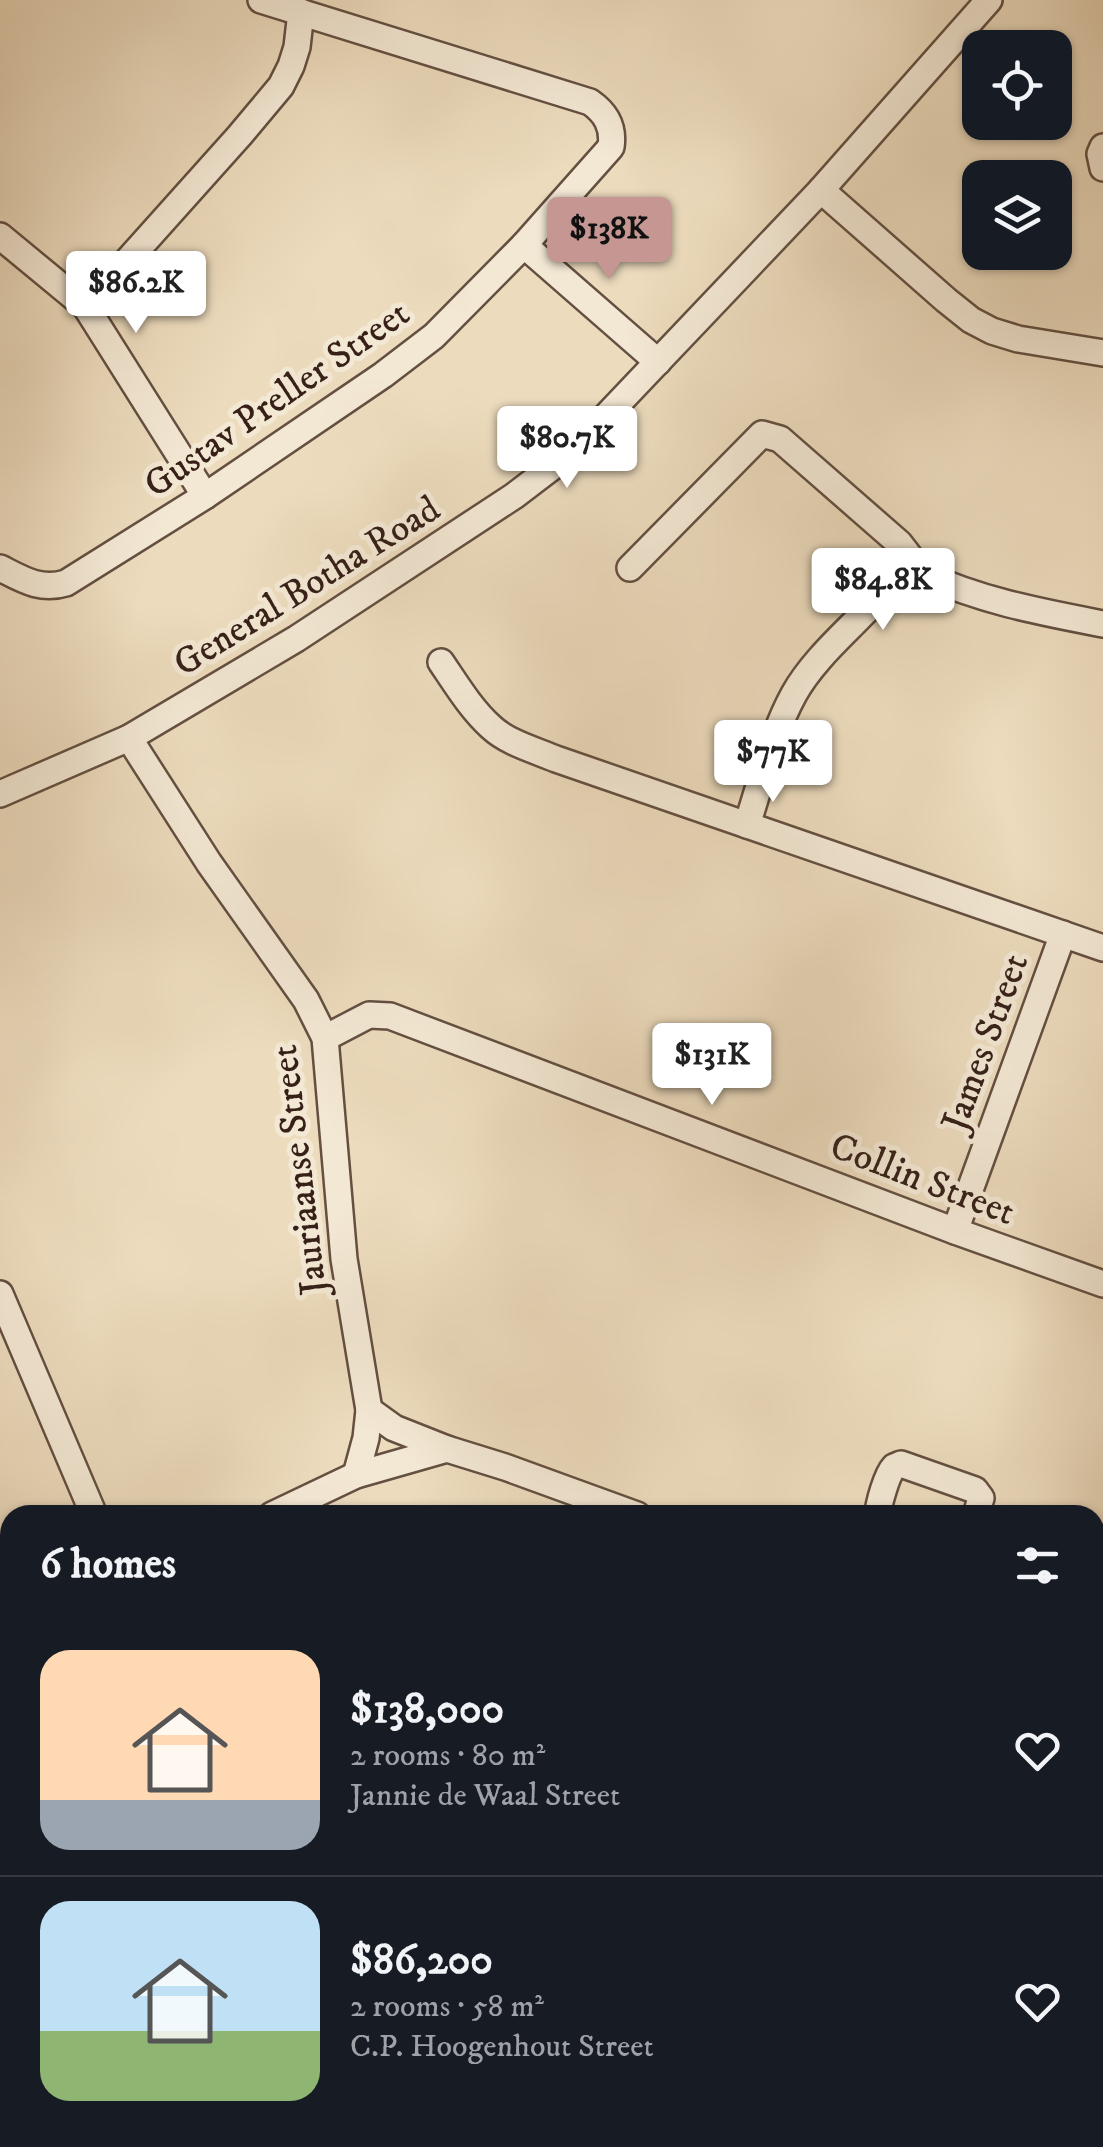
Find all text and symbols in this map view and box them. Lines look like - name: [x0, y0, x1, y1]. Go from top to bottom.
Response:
- map controls: [962, 30, 1072, 270]
- button: locate: [962, 30, 1072, 140]
- button: layers: [962, 160, 1072, 270]
- pin: $138K: [539, 197, 679, 282]
- text: $138K: [569, 209, 649, 249]
- pin: $86.2K: [55, 251, 217, 336]
- text: $86.2K: [88, 263, 184, 303]
- street label: Gustav Preller Street: [135, 290, 419, 509]
- pin: $80.7K: [486, 406, 648, 491]
- text: $80.7K: [519, 418, 615, 458]
- street label: General Botha Road: [165, 485, 449, 688]
- pin: $84.8K: [802, 548, 964, 633]
- text: $84.8K: [834, 560, 932, 600]
- pin: $77K: [714, 720, 832, 805]
- text: $77K: [736, 732, 810, 772]
- street label: James Street: [931, 947, 1040, 1141]
- pin: $131K: [642, 1023, 782, 1108]
- text: $131K: [674, 1035, 750, 1075]
- street label: Jauriaanse Street: [261, 1042, 339, 1300]
- street label: Collin Street: [823, 1123, 1021, 1237]
- icon: filters: [1010, 1538, 1065, 1593]
- text: 6 homes: [40, 1539, 176, 1591]
- text: $138,000: [350, 1684, 504, 1736]
- icon: home: [120, 1690, 240, 1810]
- icon: heart: [1010, 1723, 1065, 1778]
- text: 2 rooms · 80 m²: [350, 1736, 545, 1776]
- text: Jannie de Waal Street: [350, 1776, 620, 1816]
- text: $86,200: [350, 1935, 493, 1987]
- icon: home: [120, 1941, 240, 2061]
- icon: heart: [1010, 1974, 1065, 2029]
- text: 2 rooms · 58 m²: [350, 1987, 544, 2027]
- text: C.P. Hoogenhout Street: [350, 2027, 654, 2067]

